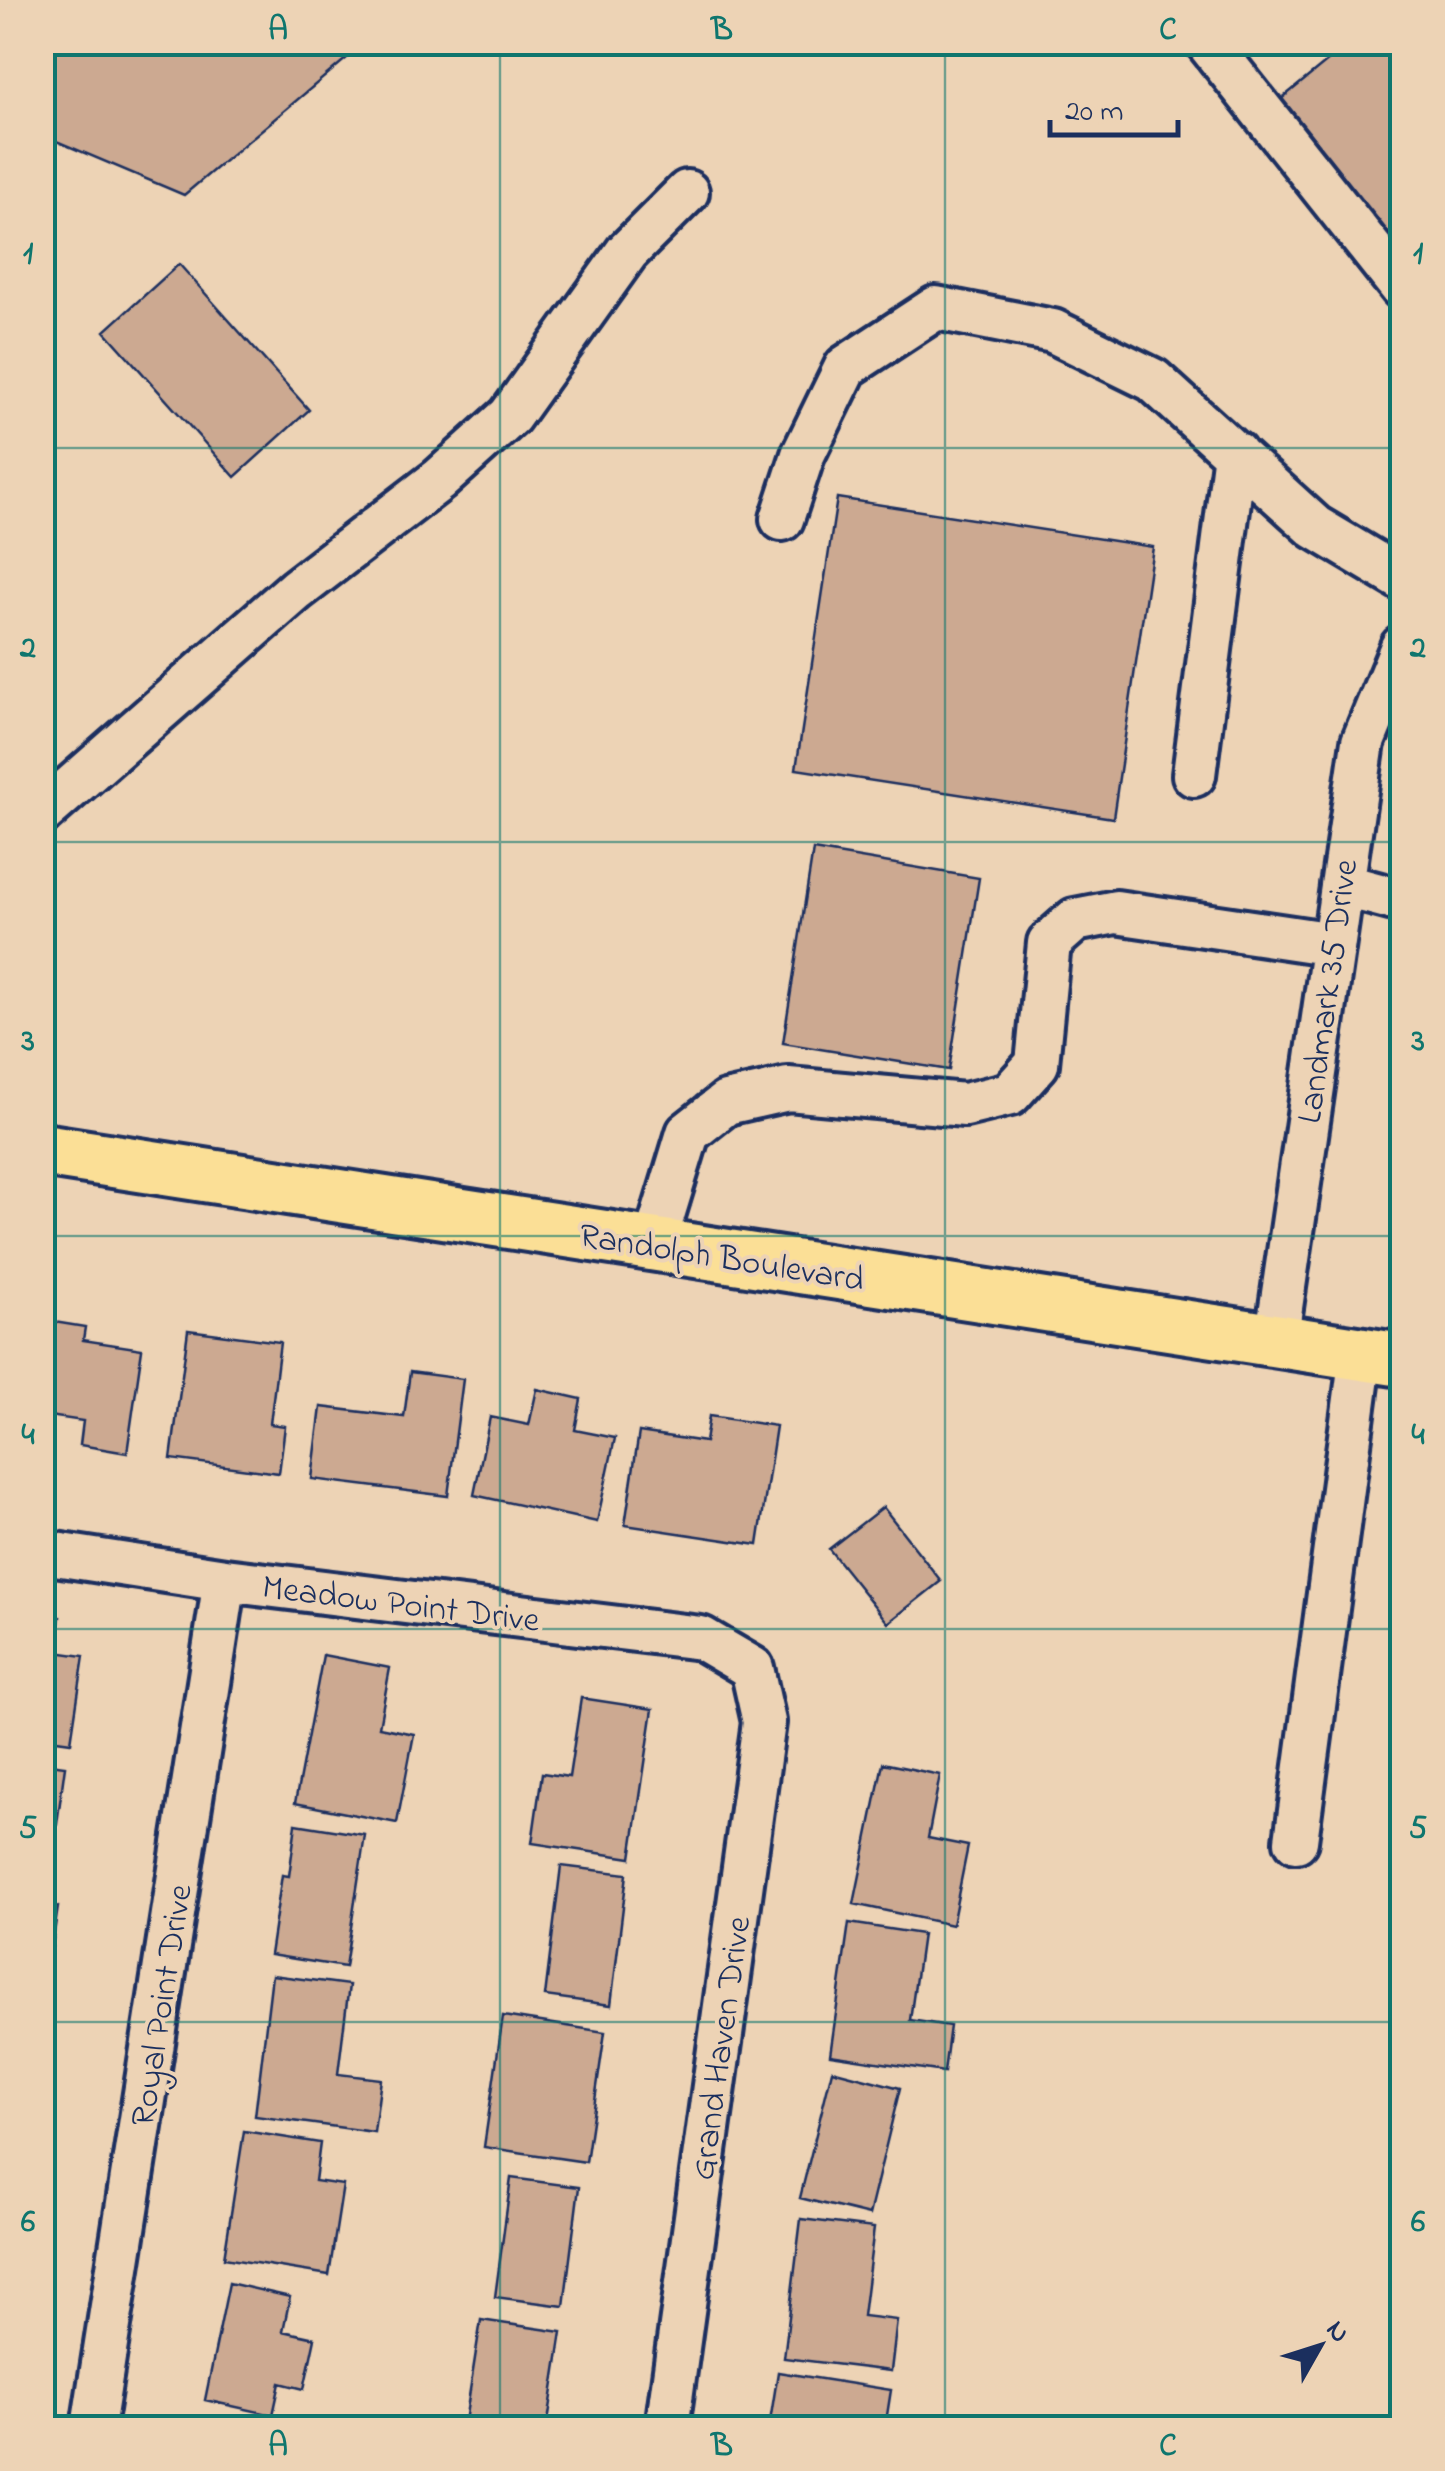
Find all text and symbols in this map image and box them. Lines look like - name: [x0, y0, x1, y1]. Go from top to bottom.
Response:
- text: A: [268, 8, 288, 55]
- text: B: [709, 8, 733, 55]
- text: C: [1159, 8, 1177, 55]
- scale bar: [1050, 75, 1178, 137]
- text: 20 m: [1065, 91, 1124, 135]
- text: 1: [23, 232, 33, 279]
- text: 1: [1413, 232, 1423, 279]
- text: 2: [19, 626, 36, 673]
- text: 2: [1409, 626, 1426, 673]
- street label: Landmark 35 Drive: [1286, 856, 1373, 1127]
- text: 3: [20, 1019, 35, 1066]
- text: 3: [1410, 1019, 1425, 1066]
- street label: Randolph Boulevard: [575, 1212, 868, 1307]
- text: 4: [21, 1413, 35, 1460]
- text: 4: [1411, 1413, 1425, 1460]
- street label: Meadow Point Drive: [259, 1563, 542, 1648]
- text: 5: [19, 1806, 37, 1853]
- text: 5: [1409, 1806, 1427, 1853]
- street label: Royal Point Drive: [119, 1881, 208, 2130]
- street label: Grand Haven Drive: [679, 1913, 766, 2184]
- text: 6: [21, 2200, 35, 2247]
- text: 6: [1411, 2200, 1425, 2247]
- north arrow: [1270, 2296, 1370, 2396]
- text: N: [1315, 2312, 1359, 2353]
- text: A: [268, 2424, 288, 2471]
- text: B: [709, 2424, 733, 2471]
- text: C: [1159, 2424, 1177, 2471]

